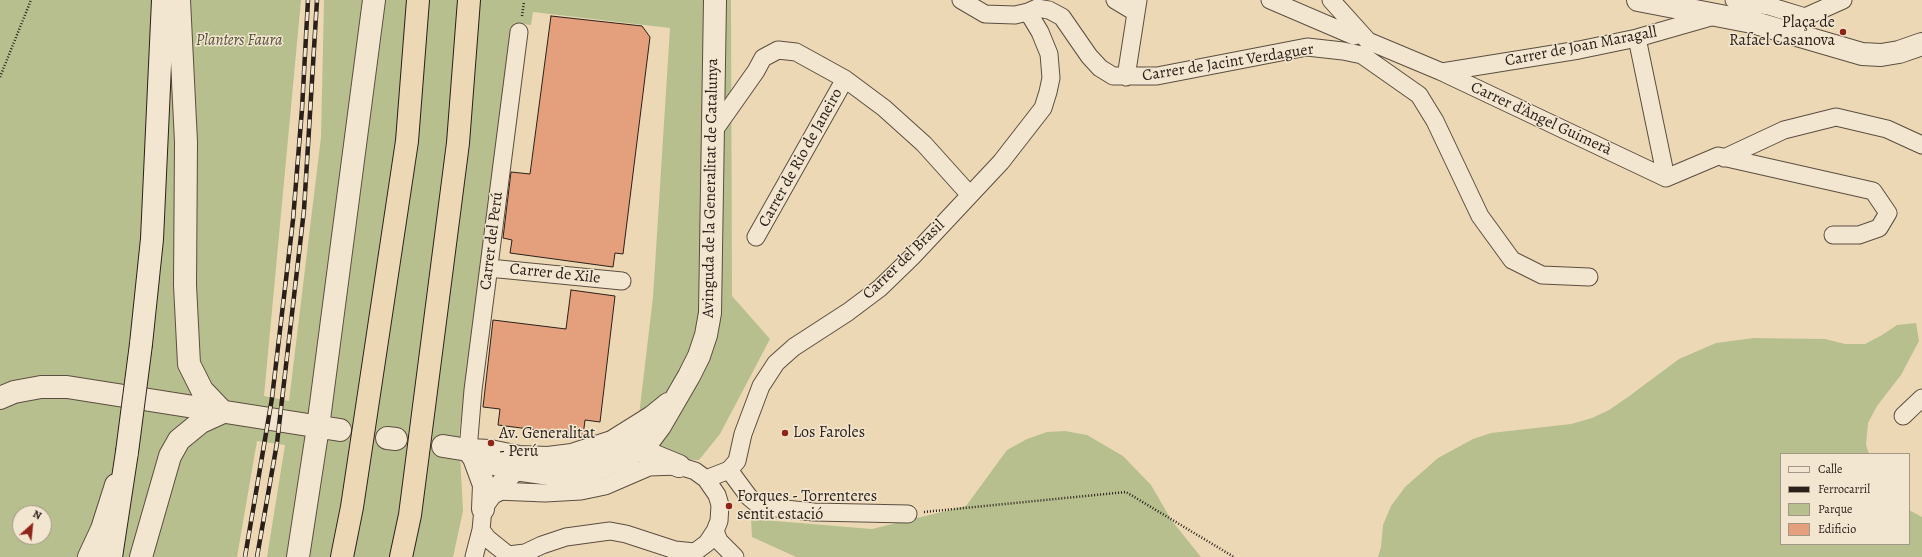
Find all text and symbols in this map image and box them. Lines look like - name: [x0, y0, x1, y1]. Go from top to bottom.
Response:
- place label: Plaça de Rafael Casanova: [1729, 13, 1835, 51]
- street label: Carrer de Joan Maragall: [1503, 23, 1659, 71]
- marker: Plaça de Rafael Casanova: [1838, 27, 1848, 37]
- park label: Planters Faura: [196, 31, 282, 51]
- street label: Carrer de Jacint Verdaguer: [1141, 40, 1315, 86]
- street label: Avinguda de la Generalitat de Catalunya: [699, 58, 723, 318]
- street label: Carrer d'Àngel Guimerà: [1467, 78, 1615, 160]
- street label: Carrer de Rio de Janeiro: [755, 85, 847, 231]
- street label: Carrer del Perú: [476, 191, 508, 291]
- street label: Carrer del Brasil: [859, 216, 949, 304]
- street label: Carrer de Xile: [509, 260, 601, 288]
- place label: Los Faroles: [793, 423, 865, 443]
- place label: Av. Generalitat - Perú: [499, 424, 595, 462]
- marker: Los Faroles: [780, 428, 790, 438]
- marker: Av. Generalitat - Perú: [486, 438, 496, 448]
- legend: [1780, 453, 1910, 545]
- text: Calle: [1818, 461, 1842, 477]
- text: Ferrocarril: [1818, 481, 1870, 497]
- place label: Forques - Torrenteres sentit estació: [737, 487, 877, 525]
- marker: Forques - Torrenteres sentit estació: [724, 501, 734, 511]
- text: Parque: [1818, 501, 1853, 517]
- north arrow: [12, 505, 52, 545]
- text: N: [30, 506, 44, 523]
- text: Edificio: [1818, 521, 1856, 537]

